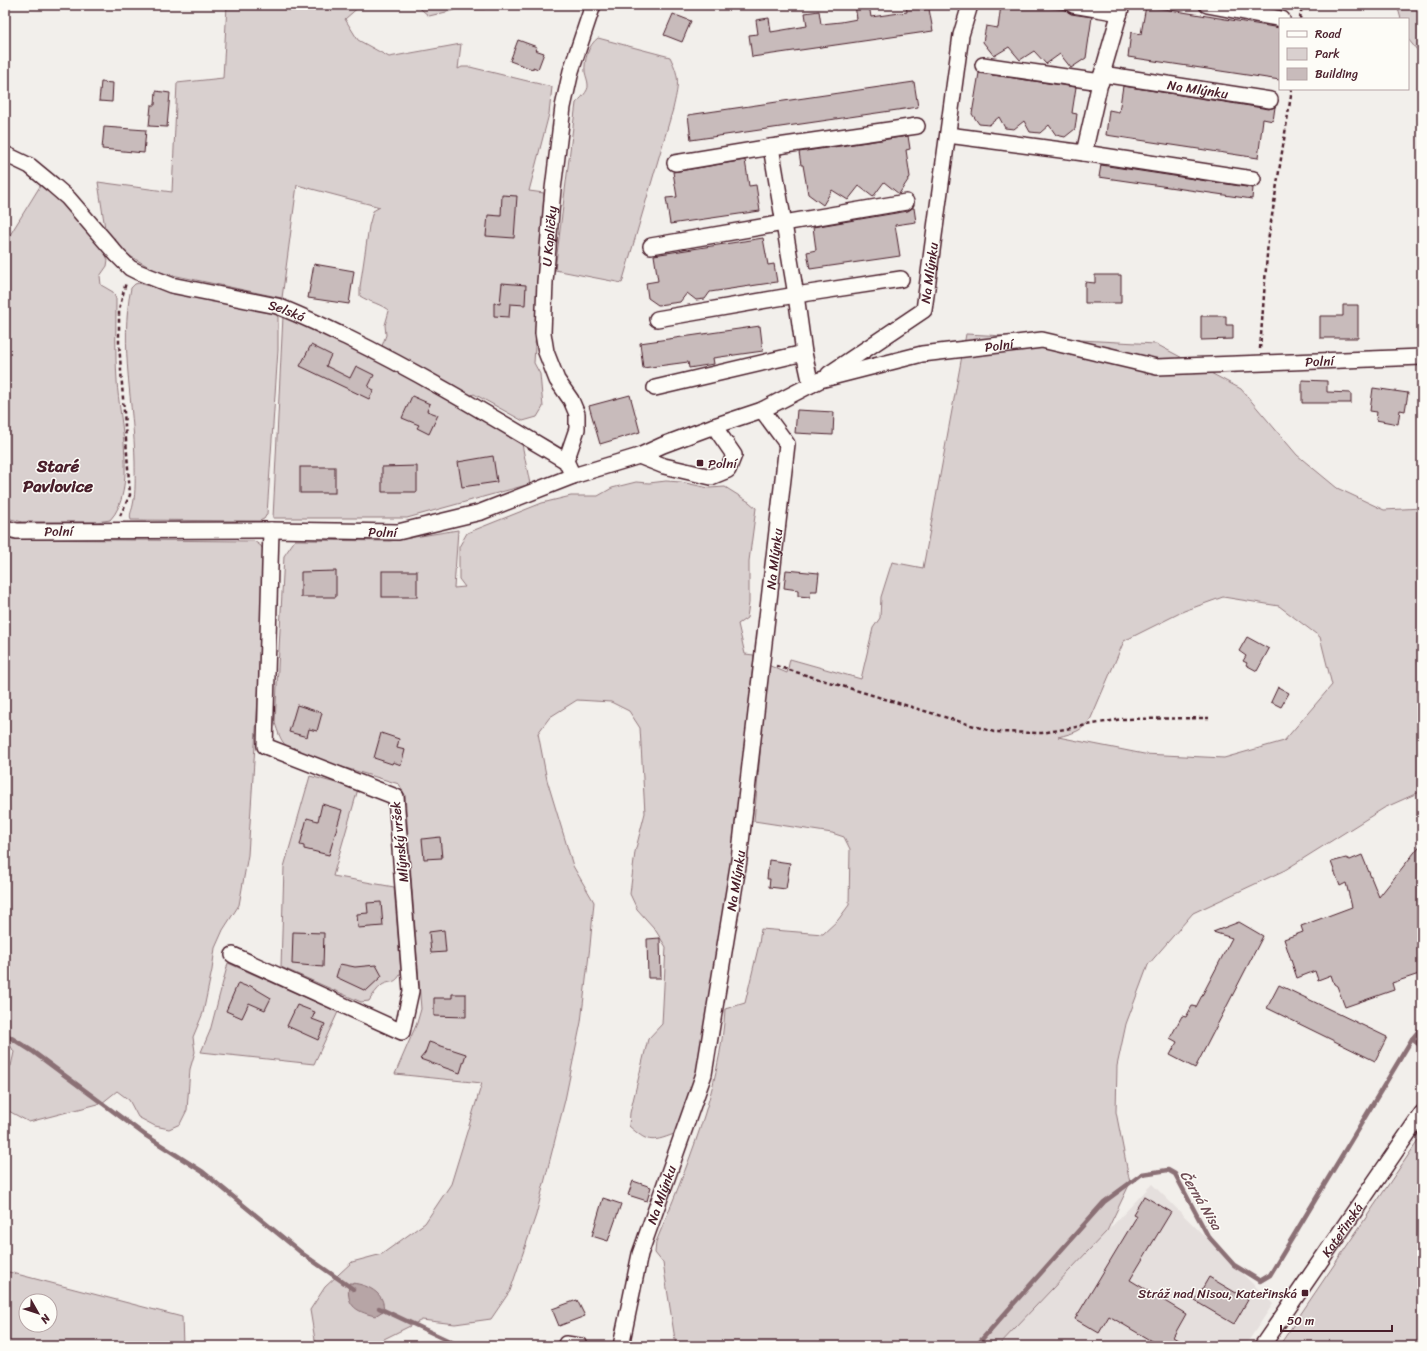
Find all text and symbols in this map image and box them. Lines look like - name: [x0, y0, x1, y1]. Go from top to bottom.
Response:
- legend: [1279, 18, 1409, 90]
- text: Road: [1315, 23, 1342, 45]
- text: Park: [1315, 43, 1340, 65]
- text: Building: [1315, 63, 1358, 85]
- street label: Na Mlýnku: [1166, 73, 1230, 105]
- street label: U Kapličky: [535, 205, 564, 267]
- street label: Na Mlýnku: [914, 241, 945, 305]
- street label: Selská: [266, 294, 309, 329]
- street label: Polní: [983, 332, 1016, 359]
- street label: Polní: [1305, 349, 1336, 373]
- district label: Staré Pavlovice: [23, 451, 93, 501]
- place label: Polní: [708, 452, 738, 475]
- marker: Polní: [695, 458, 705, 468]
- street label: Polní: [44, 520, 75, 543]
- street label: Polní: [368, 521, 399, 544]
- street label: Na Mlýnku: [759, 527, 789, 591]
- street label: Mlýnský vršek: [384, 800, 415, 884]
- street label: Na Mlýnku: [720, 849, 752, 913]
- street label: Na Mlýnku: [640, 1162, 683, 1228]
- water label: Černá Nisa: [1173, 1165, 1229, 1237]
- street label: Kateřinská: [1315, 1198, 1369, 1262]
- place label: Stráž nad Nisou, Kateřinská: [1138, 1282, 1297, 1305]
- marker: Stráž nad Nisou, Kateřinská: [1300, 1288, 1310, 1298]
- north arrow: [18, 1293, 58, 1333]
- scale bar: [1281, 1307, 1392, 1333]
- text: N: [35, 1309, 56, 1328]
- text: 50 m: [1287, 1310, 1314, 1332]

